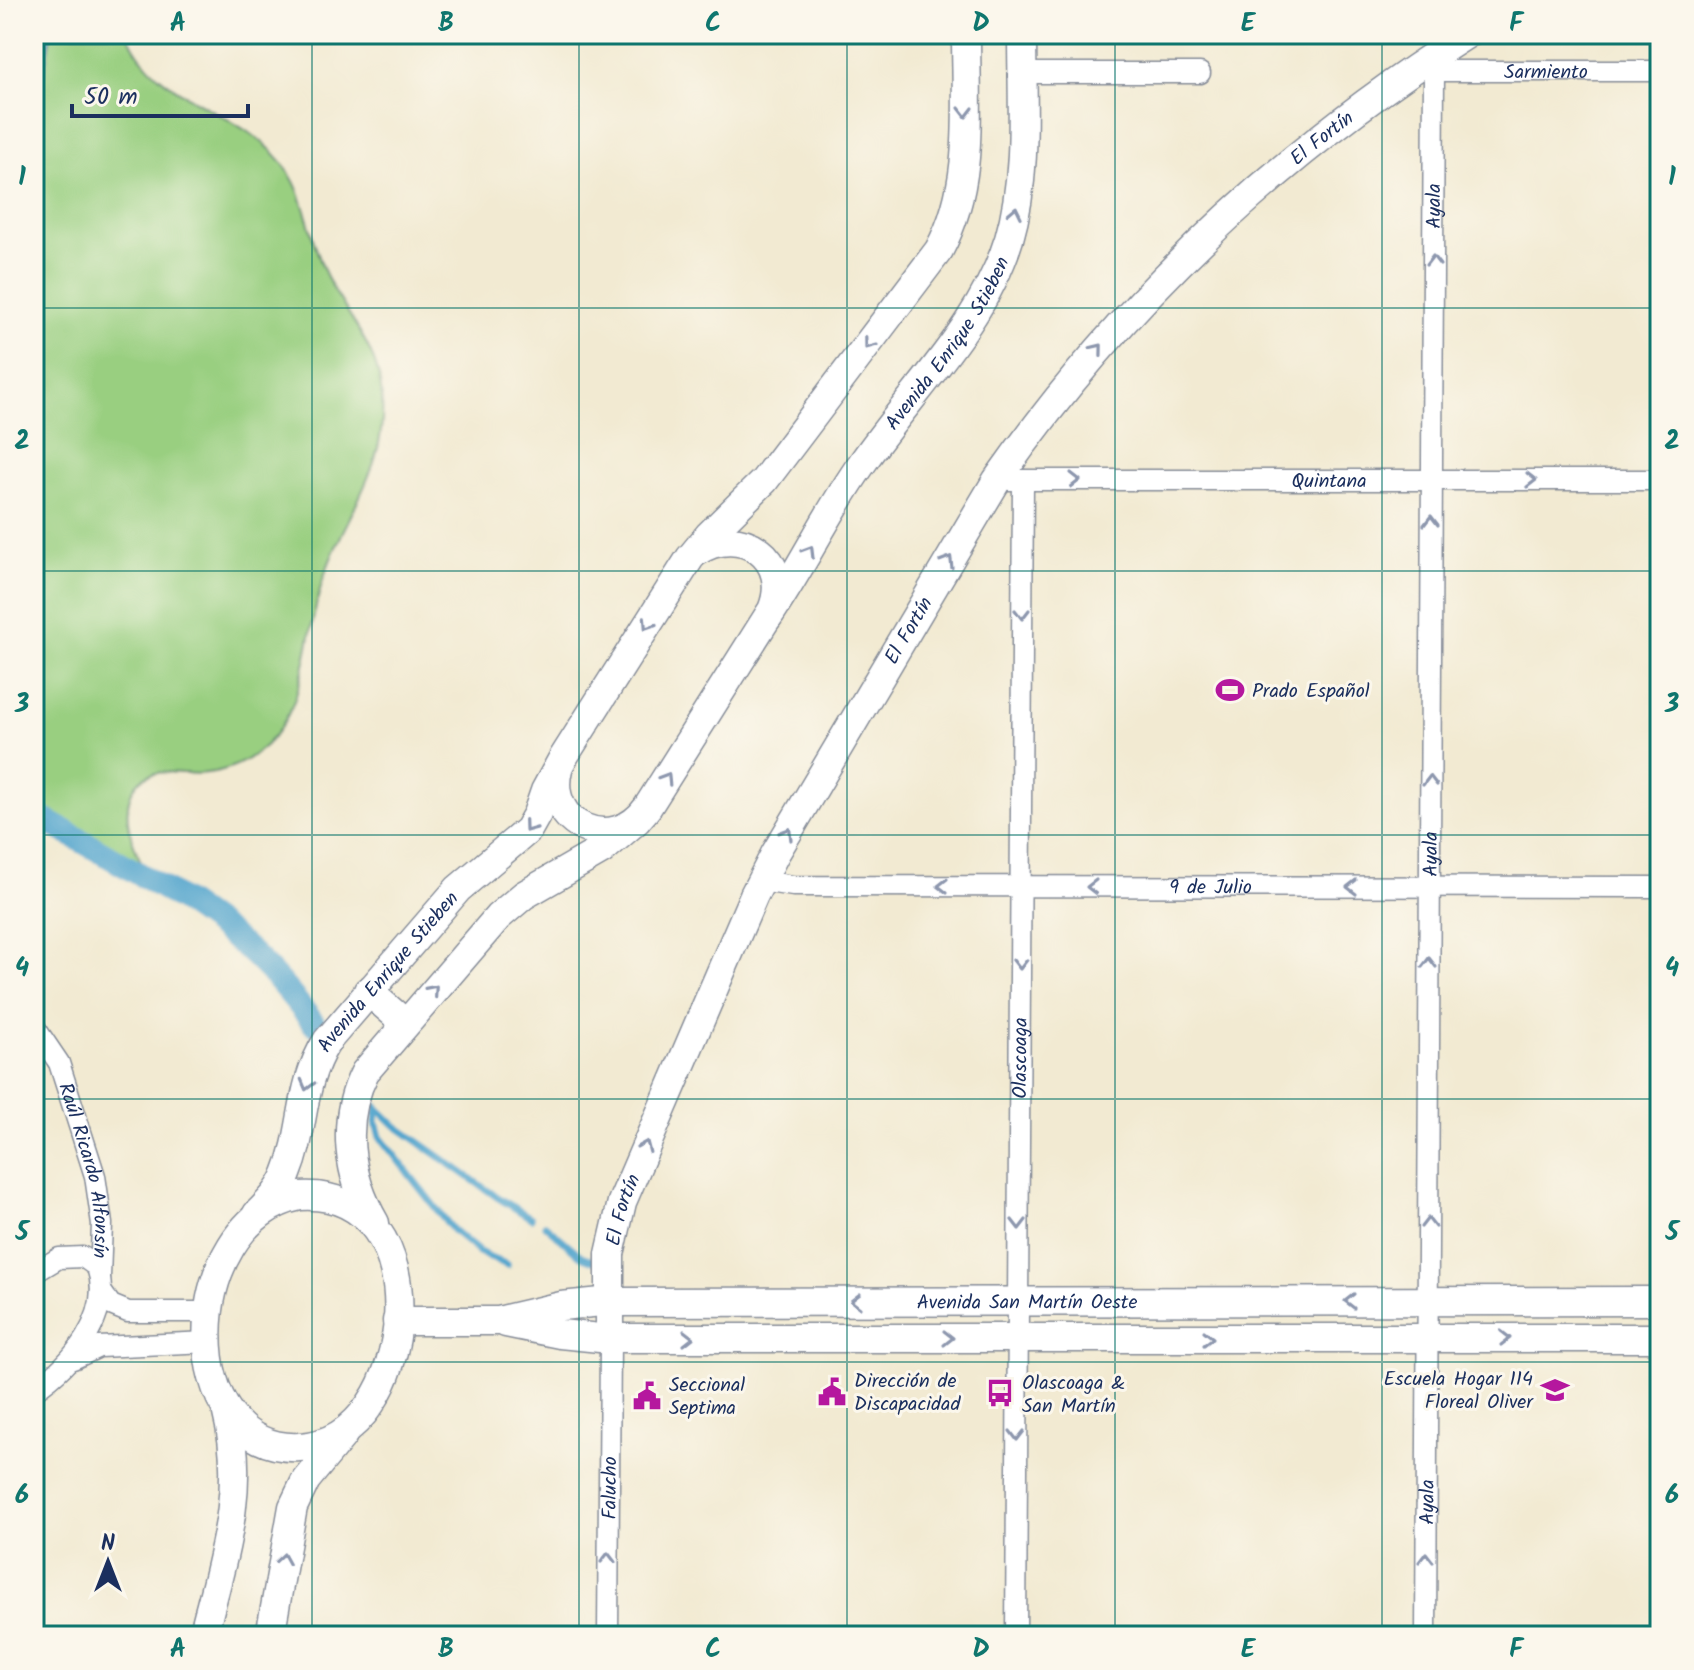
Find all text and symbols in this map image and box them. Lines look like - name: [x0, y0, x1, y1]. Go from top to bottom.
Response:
- text: A: [170, 3, 186, 45]
- text: B: [438, 3, 454, 45]
- text: C: [705, 3, 721, 45]
- text: D: [972, 3, 990, 45]
- text: E: [1241, 3, 1257, 45]
- text: F: [1509, 3, 1525, 45]
- street label: Sarmiento: [1504, 57, 1588, 89]
- scale bar: [72, 68, 248, 118]
- text: 50 m: [84, 78, 138, 117]
- street label: El Fortín: [1283, 103, 1361, 174]
- one-way arrow: [957, 106, 975, 119]
- text: 1: [18, 157, 26, 199]
- text: 1: [1668, 157, 1676, 199]
- street label: Ayala: [1419, 183, 1451, 229]
- one-way arrow: [1006, 205, 1023, 219]
- street label: Avenida Enrique Stieben: [878, 252, 1019, 438]
- one-way arrow: [1424, 254, 1442, 267]
- one-way arrow: [864, 335, 878, 350]
- one-way arrow: [1088, 344, 1103, 358]
- text: 2: [14, 421, 30, 463]
- text: 2: [1664, 421, 1680, 463]
- street label: Quintana: [1291, 466, 1367, 498]
- one-way arrow: [1069, 471, 1082, 489]
- one-way arrow: [1525, 471, 1538, 489]
- one-way arrow: [1422, 514, 1440, 527]
- one-way arrow: [799, 545, 815, 560]
- one-way arrow: [938, 555, 954, 570]
- street label: El Fortín: [877, 591, 942, 671]
- one-way arrow: [1013, 608, 1031, 621]
- one-way arrow: [643, 615, 658, 630]
- sports icon: Prado Español: [1215, 675, 1245, 705]
- place label: Prado Español: [1252, 676, 1370, 708]
- text: 3: [14, 684, 29, 726]
- text: 3: [1664, 684, 1679, 726]
- one-way arrow: [656, 773, 671, 787]
- one-way arrow: [1421, 774, 1439, 787]
- one-way arrow: [524, 818, 538, 833]
- one-way arrow: [778, 827, 793, 842]
- street label: Ayala: [1416, 831, 1448, 877]
- street label: 9 de Julio: [1169, 872, 1252, 905]
- one-way arrow: [936, 877, 949, 895]
- one-way arrow: [1085, 878, 1098, 895]
- one-way arrow: [1345, 878, 1358, 896]
- street label: Avenida Enrique Stieben: [310, 885, 468, 1059]
- text: 4: [15, 948, 29, 990]
- text: 4: [1665, 948, 1679, 990]
- one-way arrow: [1420, 956, 1438, 969]
- one-way arrow: [1011, 958, 1029, 971]
- one-way arrow: [423, 985, 438, 999]
- street label: Olascoaga: [1005, 1017, 1038, 1099]
- one-way arrow: [300, 1078, 316, 1092]
- street label: Raúl Ricardo Alfonsín: [48, 1079, 116, 1259]
- one-way arrow: [636, 1140, 652, 1154]
- street label: El Fortín: [598, 1169, 650, 1249]
- text: 5: [14, 1212, 30, 1254]
- text: 5: [1664, 1212, 1680, 1254]
- one-way arrow: [1419, 1216, 1437, 1229]
- one-way arrow: [1010, 1218, 1028, 1231]
- street label: Avenida San Martín Oeste: [917, 1287, 1137, 1320]
- one-way arrow: [1343, 1292, 1356, 1310]
- one-way arrow: [849, 1293, 862, 1310]
- one-way arrow: [682, 1329, 695, 1347]
- one-way arrow: [942, 1329, 955, 1347]
- one-way arrow: [1202, 1329, 1215, 1347]
- one-way arrow: [1499, 1329, 1512, 1347]
- place label: Escuela Hogar 114 Floreal Oliver: [1383, 1364, 1534, 1419]
- place label: Dirección de Discapacidad: [854, 1366, 961, 1421]
- place label: Olascoaga & San Martín: [1022, 1368, 1125, 1423]
- place label: Seccional Septima: [669, 1370, 745, 1425]
- school or university icon: Escuela Hogar 114 Floreal Oliver: [1540, 1375, 1570, 1405]
- public building icon: Dirección de Discapacidad: [817, 1377, 847, 1407]
- bus stop icon: Olascoaga & San Martín: [985, 1378, 1015, 1408]
- public building icon: Seccional Septima: [632, 1381, 662, 1411]
- one-way arrow: [1008, 1429, 1026, 1442]
- street label: Falucho: [595, 1456, 627, 1520]
- text: 6: [15, 1475, 29, 1517]
- text: 6: [1665, 1475, 1679, 1517]
- street label: Ayala: [1413, 1479, 1445, 1525]
- north arrow: [68, 1522, 148, 1602]
- text: N: [101, 1527, 115, 1562]
- one-way arrow: [599, 1551, 617, 1564]
- one-way arrow: [1417, 1551, 1435, 1564]
- one-way arrow: [273, 1552, 290, 1566]
- text: A: [170, 1629, 186, 1670]
- text: B: [438, 1629, 454, 1670]
- text: C: [705, 1629, 721, 1670]
- text: D: [972, 1629, 990, 1670]
- text: E: [1241, 1629, 1257, 1670]
- text: F: [1509, 1629, 1525, 1670]

